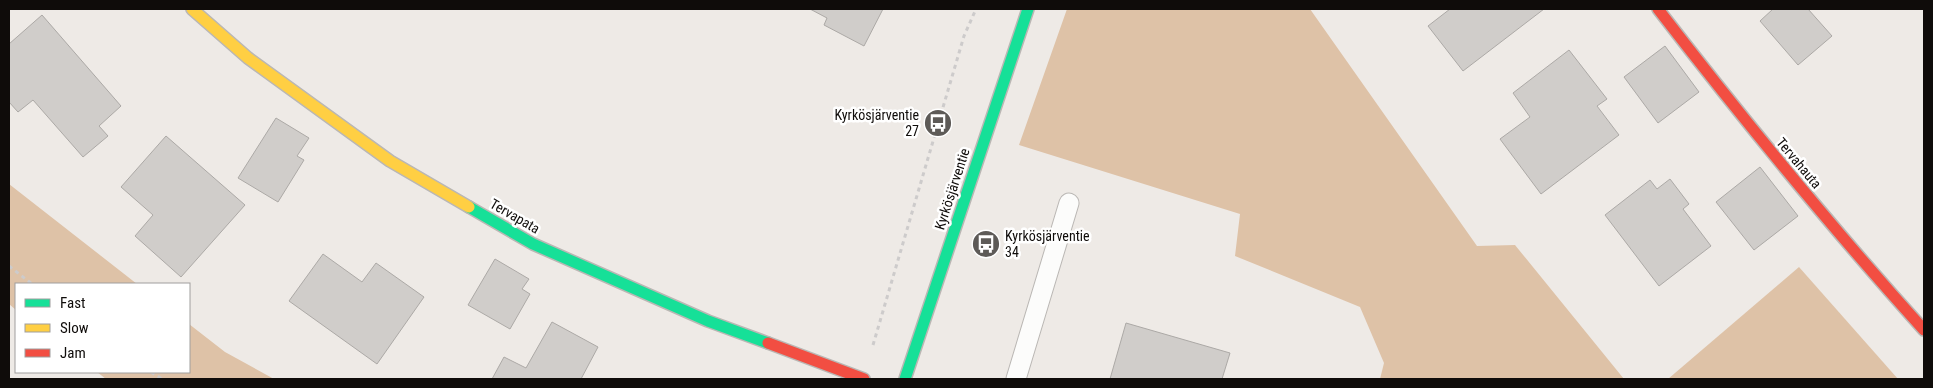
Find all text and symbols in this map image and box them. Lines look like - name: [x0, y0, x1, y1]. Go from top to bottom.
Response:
- place label: Kyrkösjärventie 27: [834, 107, 919, 139]
- bus stop icon: Kyrkösjärventie 27: [923, 108, 953, 138]
- street label: Tervahauta: [1773, 134, 1825, 192]
- street label: Kyrkösjärventie: [931, 146, 973, 232]
- street label: Tervapata: [487, 195, 543, 237]
- place label: Kyrkösjärventie 34: [1005, 228, 1090, 260]
- bus stop icon: Kyrkösjärventie 34: [971, 229, 1001, 259]
- legend: [15, 283, 190, 373]
- text: Fast: [60, 294, 85, 312]
- text: Slow: [60, 319, 89, 337]
- text: Jam: [60, 344, 86, 362]

